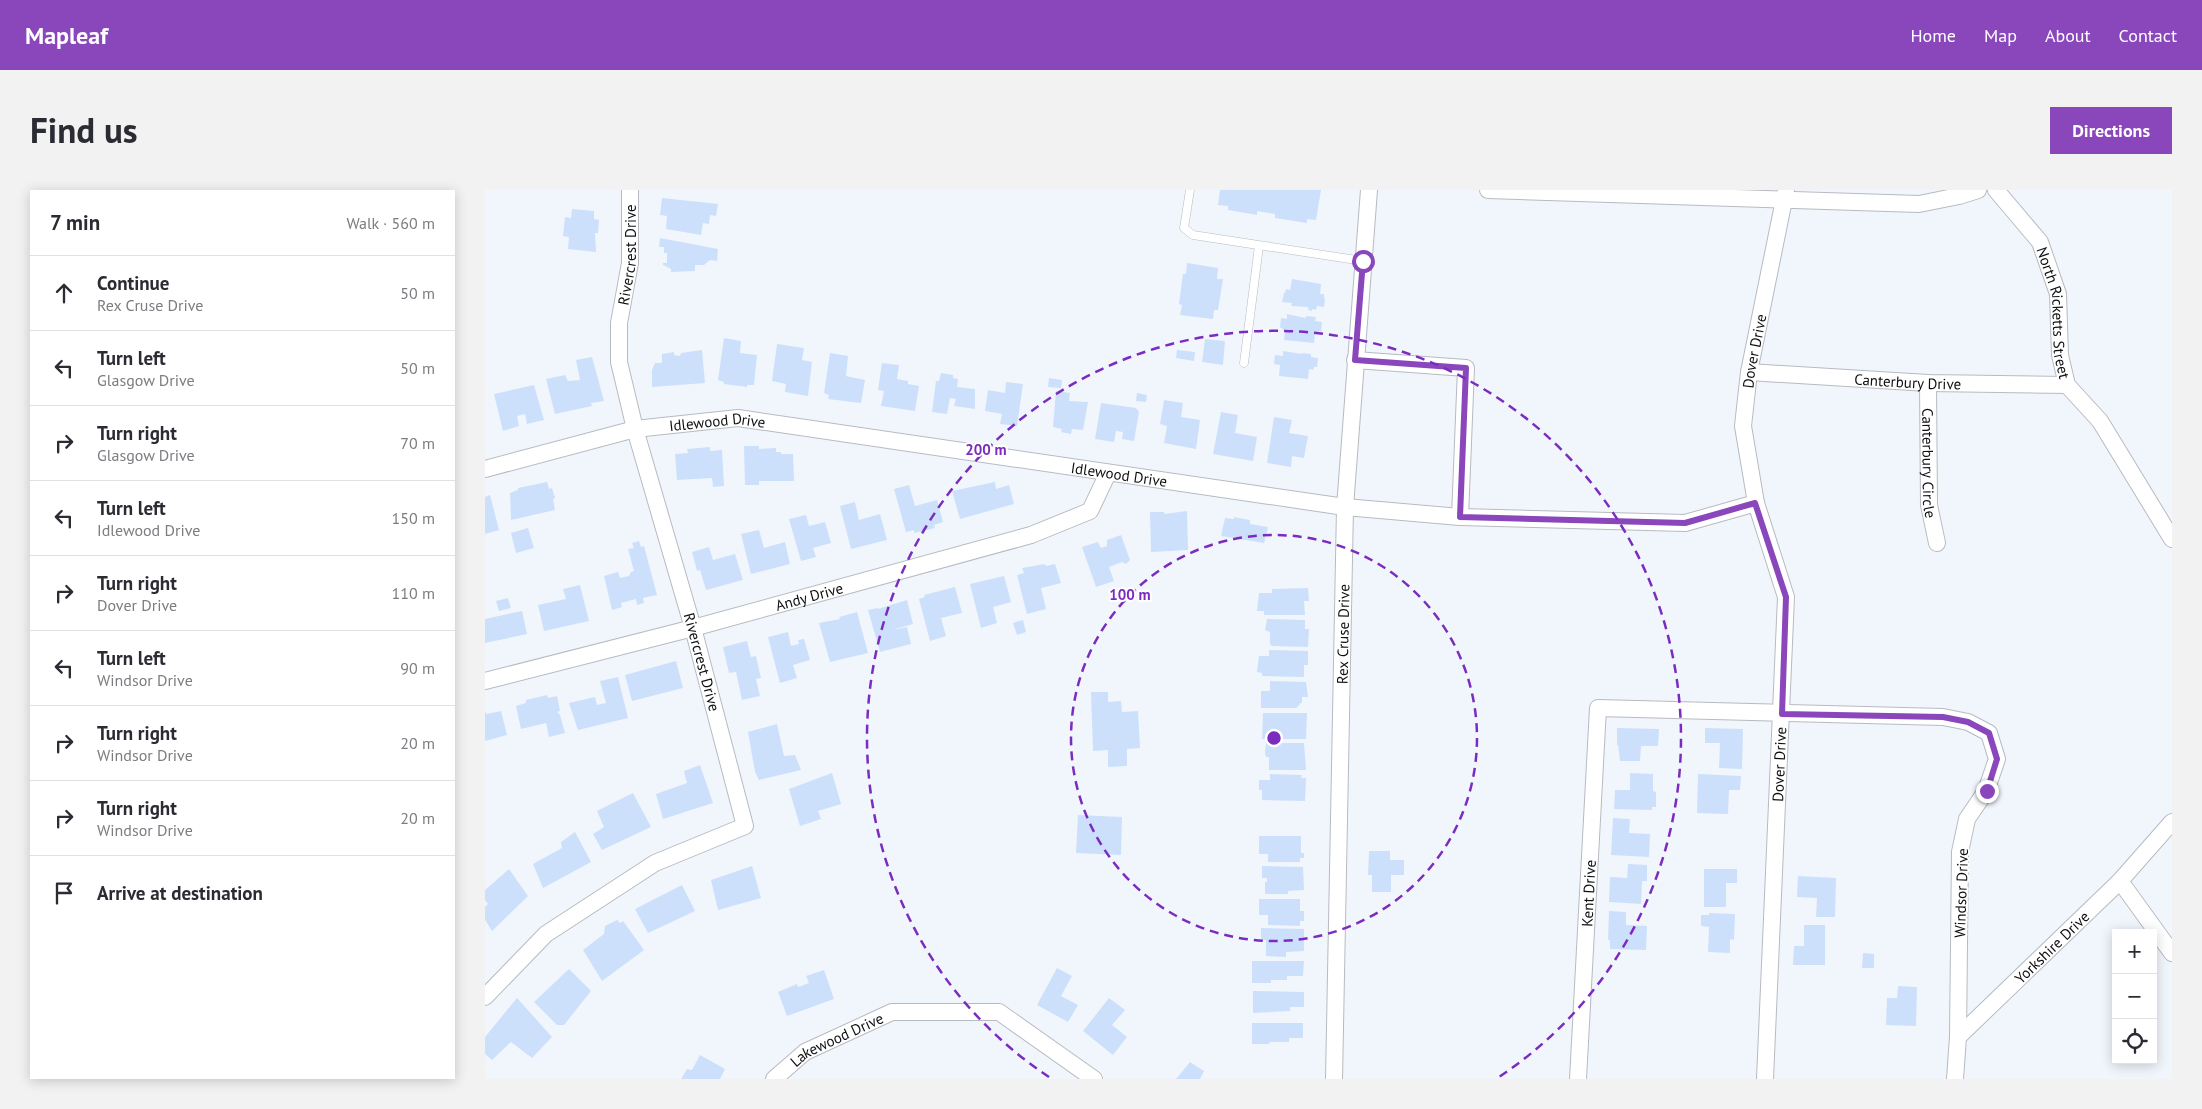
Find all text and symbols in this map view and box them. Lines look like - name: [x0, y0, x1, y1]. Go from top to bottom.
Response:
- text: Mapleaf: [25, 20, 108, 51]
- text: Home: [1910, 24, 1956, 47]
- text: Map: [1984, 24, 2017, 47]
- text: About: [2045, 24, 2091, 47]
- text: Contact: [2119, 24, 2177, 47]
- text: Find us: [30, 107, 138, 153]
- button: Directions: [2050, 107, 2172, 154]
- street label: Rivercrest Drive: [613, 204, 640, 307]
- text: 7 min: [50, 209, 100, 236]
- text: Walk · 560 m: [346, 213, 435, 233]
- street label: North Ricketts Street: [2033, 244, 2075, 381]
- route start: [1352, 250, 1375, 273]
- text: Continue: [97, 271, 169, 295]
- icon: ahead: [50, 279, 78, 307]
- text: 50 m: [400, 283, 435, 303]
- text: Rex Cruse Drive: [97, 295, 203, 315]
- street label: Dover Drive: [1738, 312, 1770, 389]
- text: Turn left: [97, 346, 166, 370]
- icon: left: [50, 354, 78, 382]
- text: 50 m: [400, 358, 435, 378]
- street label: Canterbury Drive: [1854, 369, 1961, 393]
- text: Glasgow Drive: [97, 370, 195, 390]
- street label: Idlewood Drive: [668, 408, 767, 435]
- street label: Canterbury Circle: [1919, 408, 1941, 520]
- text: Turn right: [97, 421, 177, 445]
- icon: right: [50, 429, 78, 457]
- text: 70 m: [400, 433, 435, 453]
- text: 200 m: [965, 440, 1007, 459]
- text: Glasgow Drive: [97, 445, 195, 465]
- street label: Idlewood Drive: [1070, 457, 1168, 490]
- text: Turn left: [97, 496, 166, 520]
- icon: left: [50, 504, 78, 532]
- text: 150 m: [392, 508, 435, 528]
- text: Idlewood Drive: [97, 520, 200, 540]
- text: Turn right: [97, 571, 177, 595]
- street label: Andy Drive: [773, 578, 845, 614]
- icon: right: [50, 579, 78, 607]
- text: 110 m: [392, 583, 435, 603]
- street label: Rex Cruse Drive: [1332, 584, 1353, 684]
- text: 100 m: [1109, 585, 1151, 604]
- text: Dover Drive: [97, 595, 177, 615]
- street label: Rivercrest Drive: [680, 611, 724, 713]
- text: Turn left: [97, 646, 166, 670]
- icon: left: [50, 654, 78, 682]
- text: 90 m: [400, 658, 435, 678]
- text: Windsor Drive: [97, 670, 193, 690]
- text: Turn right: [97, 721, 177, 745]
- street label: Dover Drive: [1768, 726, 1790, 802]
- icon: right: [50, 729, 78, 757]
- centre of rings: [1265, 729, 1283, 747]
- text: 20 m: [400, 733, 435, 753]
- text: Windsor Drive: [97, 745, 193, 765]
- route end: [1976, 780, 1999, 803]
- text: Turn right: [97, 796, 177, 820]
- icon: right: [50, 804, 78, 832]
- text: 20 m: [400, 808, 435, 828]
- text: Windsor Drive: [97, 820, 193, 840]
- street label: Windsor Drive: [1950, 848, 1972, 938]
- street label: Kent Drive: [1577, 859, 1599, 927]
- icon: arrive: [50, 879, 78, 907]
- text: Arrive at destination: [97, 881, 263, 905]
- street label: Yorkshire Drive: [2010, 907, 2093, 987]
- map controls: [2112, 929, 2157, 1064]
- button: +: [2112, 929, 2157, 974]
- button: −: [2112, 974, 2157, 1019]
- street label: Lakewood Drive: [786, 1008, 886, 1070]
- button: locate: [2112, 1019, 2157, 1064]

